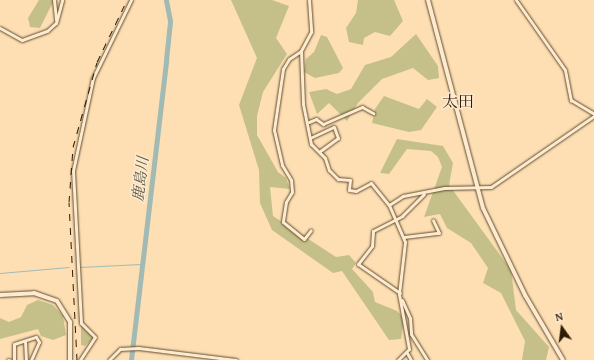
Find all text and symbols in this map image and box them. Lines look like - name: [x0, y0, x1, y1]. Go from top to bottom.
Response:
- district label: 太田: [442, 91, 474, 111]
- water label: 鹿島川: [128, 156, 152, 202]
- north arrow: [542, 308, 582, 348]
- text: N: [554, 308, 565, 325]

